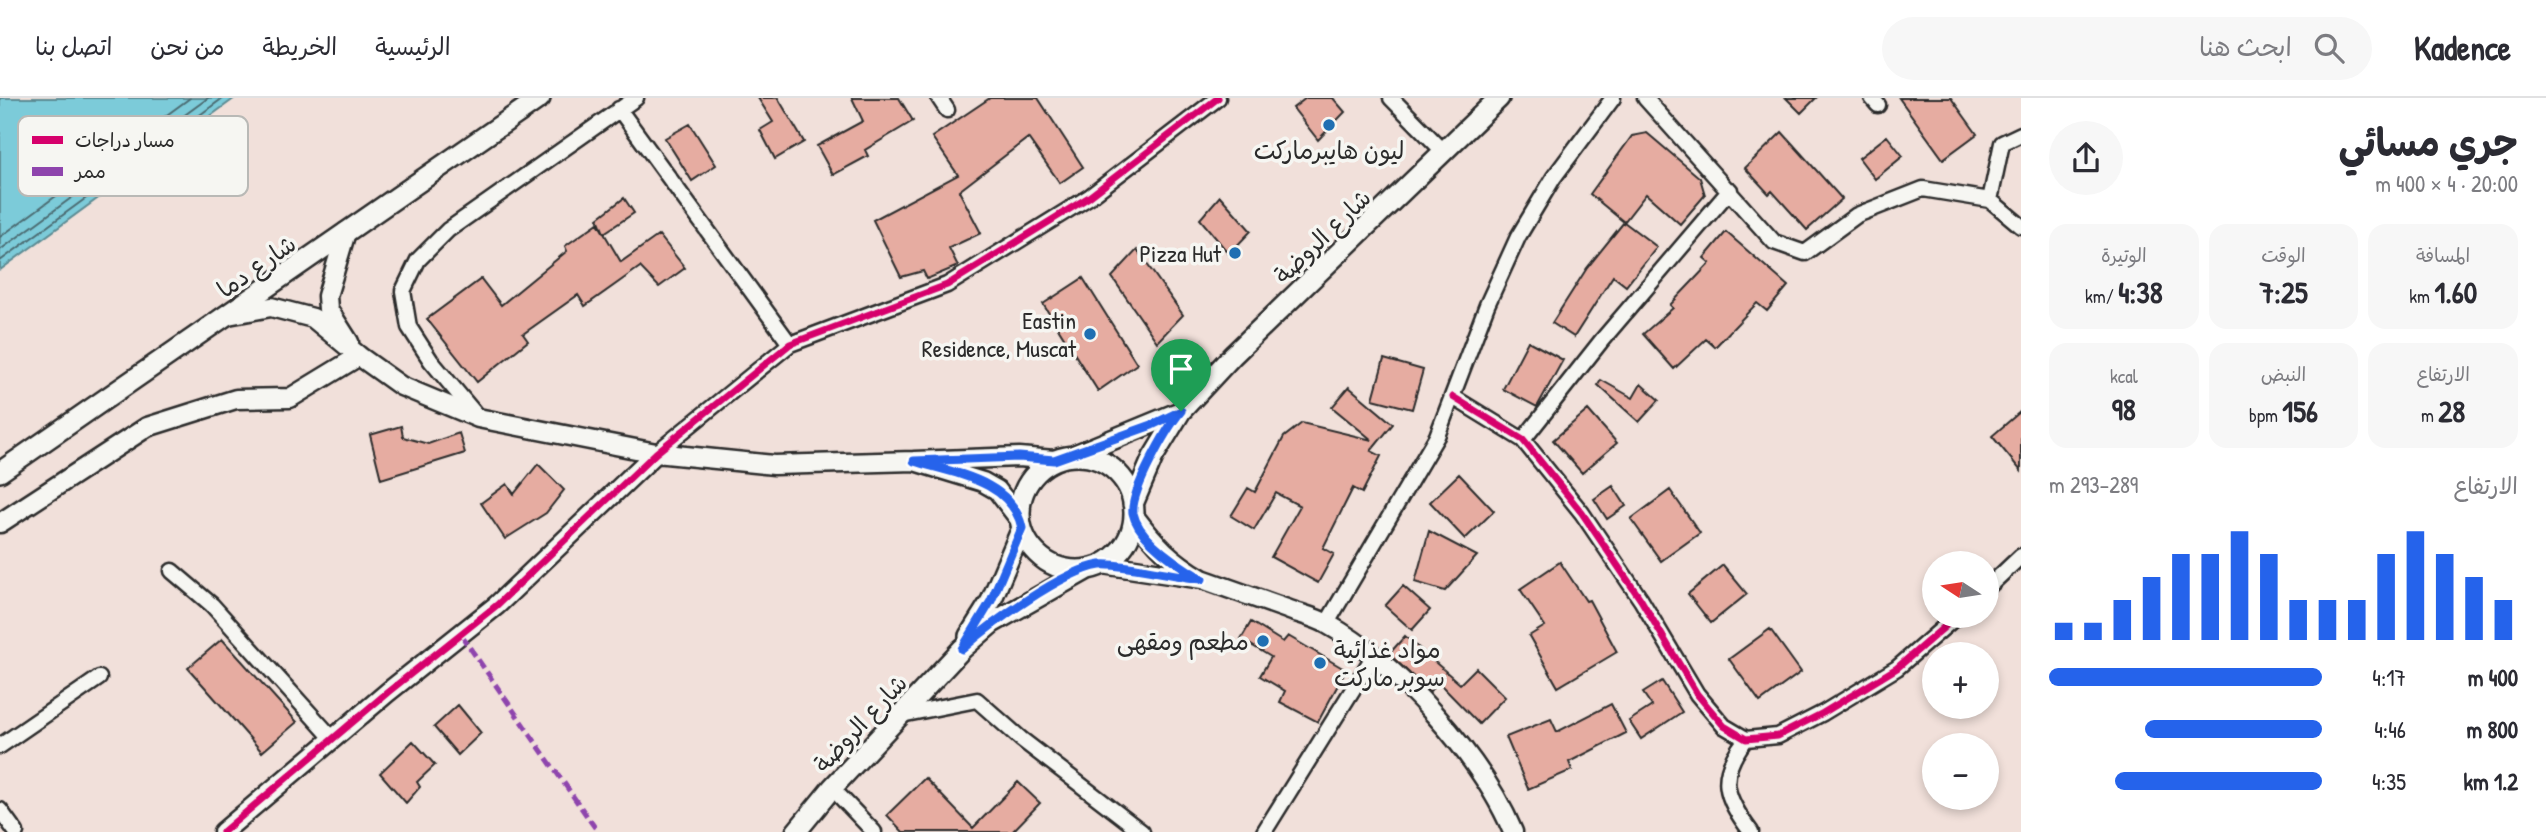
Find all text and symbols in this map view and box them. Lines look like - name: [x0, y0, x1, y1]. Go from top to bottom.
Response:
- search box: [1882, 17, 2372, 80]
- text: Kadence: [2414, 26, 2511, 70]
- text: ابحث هنا: [2199, 29, 2292, 64]
- icon: search: [2310, 29, 2348, 67]
- text: اتصل بنا: [35, 30, 112, 62]
- text: من نحن: [150, 30, 224, 62]
- text: الخريطة: [262, 30, 337, 62]
- text: الرئيسية: [375, 30, 451, 62]
- legend: [18, 116, 248, 196]
- text: جري مسائي: [2338, 116, 2518, 168]
- marker: ليون هايبرماركت: [1321, 117, 1337, 133]
- button: share: [2049, 121, 2123, 195]
- text: مسار دراجات: [75, 127, 175, 153]
- place label: ليون هايبرماركت: [1254, 134, 1404, 166]
- text: ممر: [73, 158, 106, 184]
- text: 20:00 · 4 × 400 m: [2375, 168, 2518, 199]
- street label: شارع الروضة: [1267, 182, 1379, 292]
- street label: شارع دما: [210, 227, 303, 306]
- place label: Pizza Hut: [1140, 237, 1222, 269]
- text: الوتيرة: [2101, 242, 2147, 268]
- text: الوقت: [2261, 242, 2306, 268]
- text: المسافة: [2416, 242, 2470, 268]
- marker: Pizza Hut: [1227, 245, 1243, 261]
- text: 4:38: [2118, 272, 2163, 312]
- text: 7:25: [2259, 272, 2308, 312]
- text: 1.60: [2434, 272, 2477, 312]
- text: /km: [2085, 283, 2118, 309]
- text: km: [2409, 283, 2434, 309]
- place label: Eastin Residence, Muscat: [922, 304, 1077, 364]
- marker: Eastin Residence, Muscat: [1082, 326, 1098, 342]
- pin: [1151, 339, 1211, 411]
- icon: arrive: [1162, 350, 1200, 388]
- text: النبض: [2261, 361, 2306, 387]
- text: الارتفاع: [2417, 361, 2470, 387]
- text: kcal: [2110, 363, 2138, 389]
- text: 98: [2112, 389, 2136, 429]
- text: 156: [2282, 391, 2318, 431]
- text: 28: [2438, 391, 2465, 431]
- text: bpm: [2249, 402, 2282, 428]
- text: m: [2421, 402, 2438, 428]
- text: 289–293 m: [2049, 469, 2138, 500]
- text: الارتفاع: [2454, 470, 2518, 501]
- north arrow: [1922, 551, 1998, 628]
- map controls: [1922, 551, 1999, 810]
- place label: مطعم ومقهى: [1117, 625, 1249, 660]
- marker: مطعم ومقهى: [1255, 633, 1271, 649]
- place label: مواد غذائية سوبر ماركت: [1334, 633, 1445, 693]
- button: +: [1922, 642, 1999, 719]
- marker: مواد غذائية سوبر ماركت: [1312, 655, 1328, 671]
- text: 4:17: [2372, 662, 2406, 693]
- text: 400 m: [2468, 662, 2518, 693]
- street label: شارع الروضة: [806, 667, 915, 780]
- text: 4:46: [2374, 714, 2406, 745]
- text: 800 m: [2466, 714, 2518, 745]
- button: −: [1922, 733, 1999, 810]
- text: 4:35: [2372, 766, 2406, 797]
- text: 1.2 km: [2463, 766, 2518, 797]

